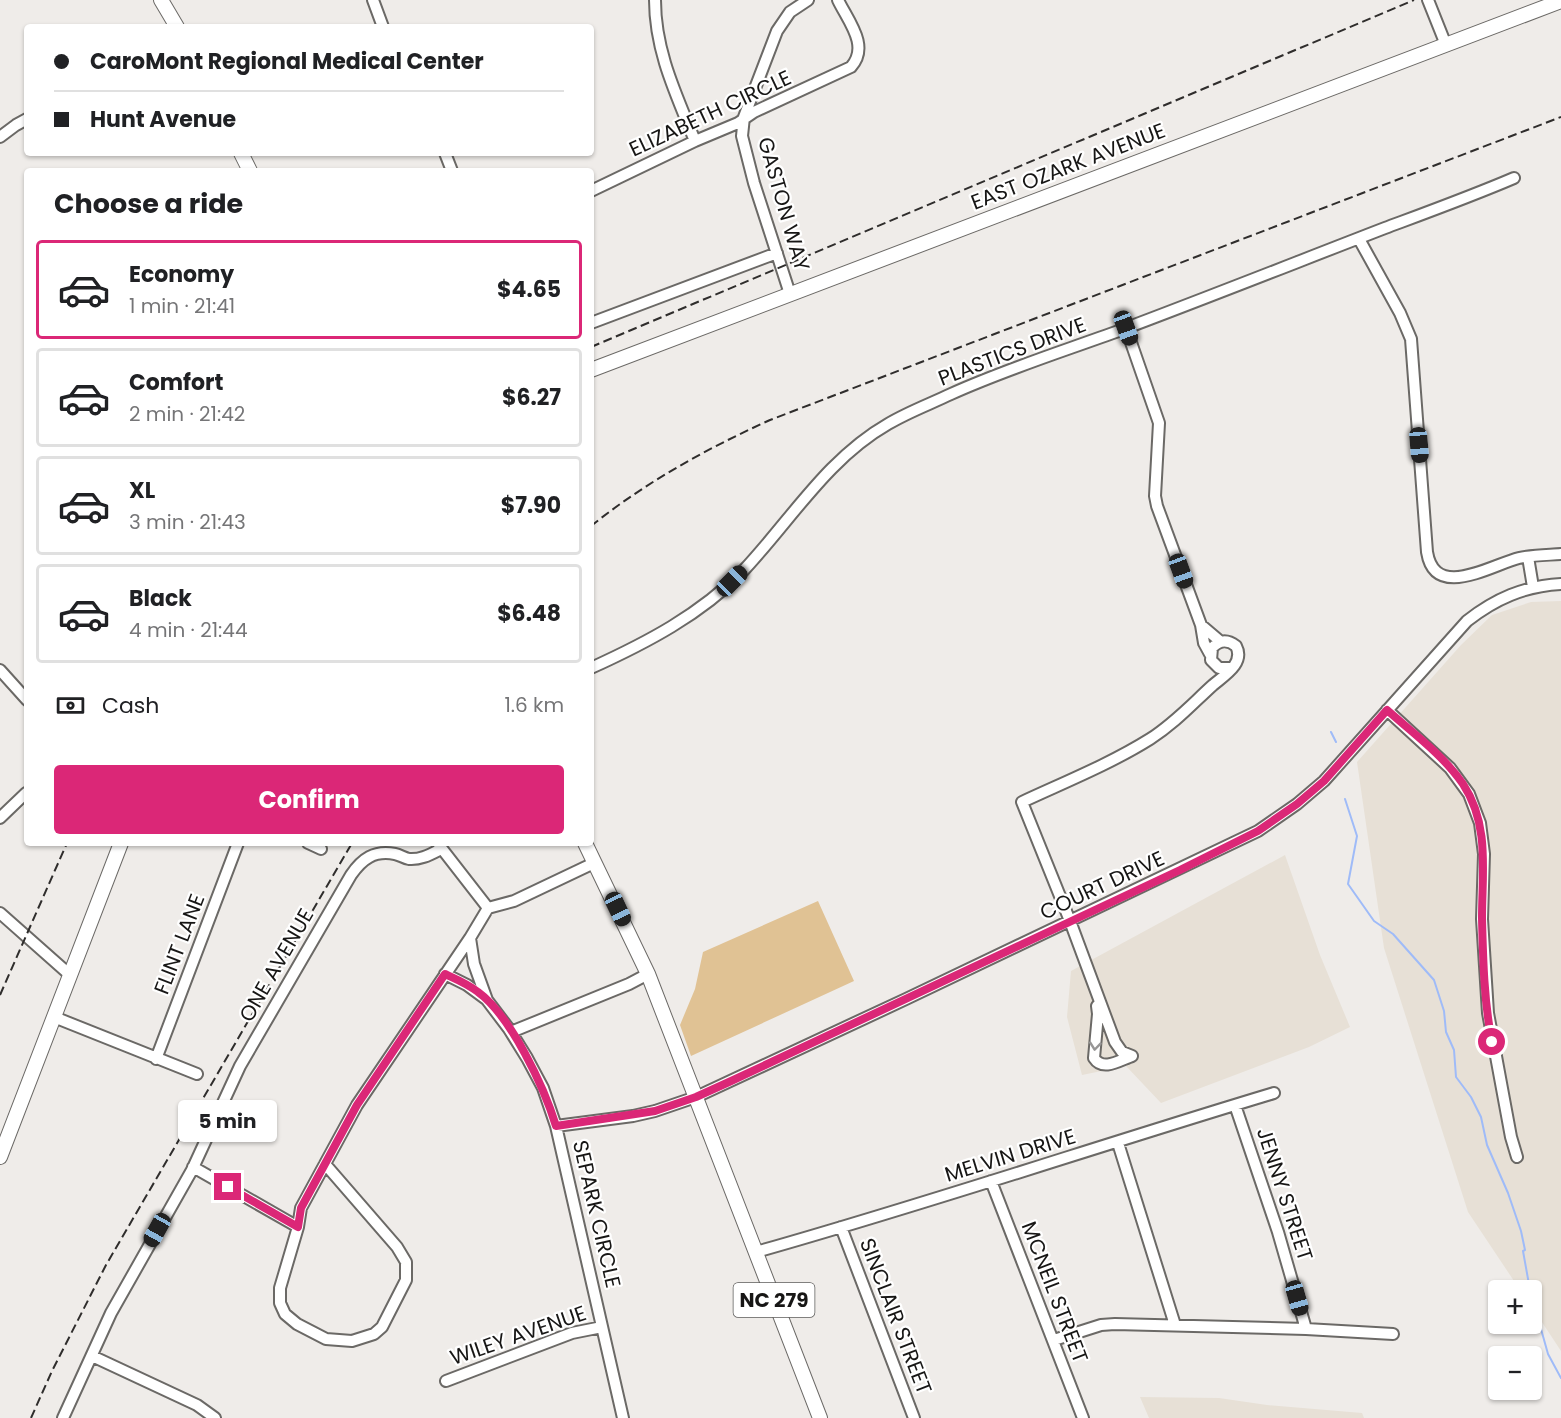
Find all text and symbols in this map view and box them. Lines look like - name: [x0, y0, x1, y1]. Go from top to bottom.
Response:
- text: CaroMont Regional Medical Center: [90, 46, 484, 77]
- street label: ELIZABETH CIRCLE: [624, 63, 796, 163]
- text: Hunt Avenue: [90, 104, 236, 135]
- street label: EAST OZARK AVENUE: [967, 116, 1169, 216]
- street label: GASTON WAY: [751, 134, 817, 274]
- text: Choose a ride: [54, 185, 243, 222]
- text: Economy: [129, 259, 234, 290]
- icon: car: [57, 263, 111, 317]
- text: $4.65: [497, 274, 561, 305]
- text: 1 min · 21:41: [129, 292, 235, 320]
- car: [1111, 308, 1141, 348]
- street label: PLASTICS DRIVE: [934, 309, 1090, 393]
- text: Comfort: [129, 367, 223, 398]
- icon: car: [57, 371, 111, 425]
- text: $6.27: [502, 382, 561, 413]
- text: 2 min · 21:42: [129, 400, 245, 428]
- car: [1408, 426, 1430, 464]
- text: XL: [129, 475, 155, 506]
- icon: car: [57, 479, 111, 533]
- text: $7.90: [501, 490, 561, 521]
- text: 3 min · 21:43: [129, 508, 246, 536]
- car: [1166, 551, 1196, 591]
- car: [713, 562, 751, 600]
- text: Black: [129, 583, 192, 614]
- icon: car: [57, 587, 111, 641]
- text: $6.48: [497, 598, 561, 629]
- text: 4 min · 21:44: [129, 616, 247, 644]
- icon: cash: [54, 689, 87, 722]
- text: Cash: [102, 690, 159, 721]
- text: 1.6 km: [504, 691, 564, 719]
- button: Confirm: [54, 765, 564, 834]
- street label: COURT DRIVE: [1035, 843, 1169, 927]
- car: [602, 889, 634, 929]
- street label: FLINT LANE: [147, 890, 211, 998]
- street label: ONE AVENUE: [232, 903, 320, 1027]
- route start: [1478, 1028, 1505, 1055]
- one-way arrow: [1089, 1041, 1102, 1050]
- callout: 5 min: [178, 1100, 278, 1142]
- text: 5 min: [199, 1107, 256, 1135]
- street label: MELVIN DRIVE: [941, 1121, 1079, 1189]
- street label: JENNY STREET: [1250, 1124, 1320, 1264]
- street label: SEPARK CIRCLE: [566, 1137, 628, 1291]
- route end: [214, 1173, 241, 1200]
- car: [140, 1210, 174, 1250]
- street label: MCNEIL STREET: [1015, 1217, 1095, 1367]
- street label: SINCLAIR STREET: [853, 1234, 939, 1398]
- car: [1283, 1278, 1311, 1318]
- map controls: [1488, 1280, 1542, 1400]
- button: +: [1488, 1280, 1542, 1334]
- road number: NC 279: [734, 1283, 814, 1317]
- street label: WILEY AVENUE: [446, 1298, 590, 1372]
- button: −: [1488, 1346, 1542, 1400]

